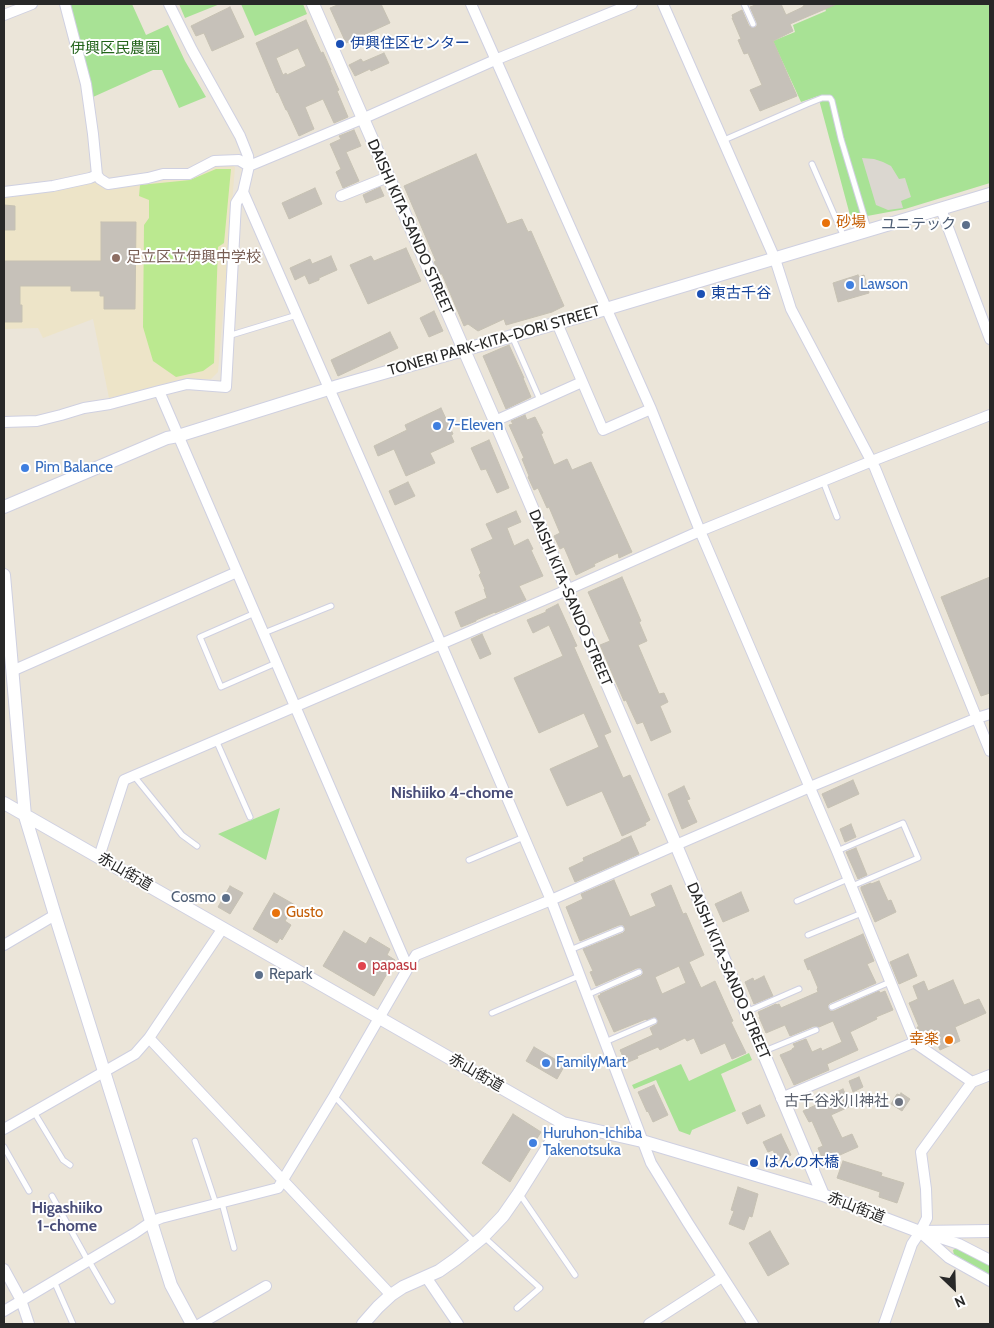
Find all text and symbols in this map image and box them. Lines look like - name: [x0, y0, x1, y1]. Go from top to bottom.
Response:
- place label: 伊興住区センター: [350, 35, 470, 53]
- marker: 伊興住区センター: [334, 38, 346, 50]
- park label: 伊興区民農園: [70, 40, 160, 58]
- street label: DAISHI KITA-SANDO STREET: [363, 137, 457, 317]
- place label: 砂場: [836, 214, 866, 232]
- place label: ユニテック: [881, 216, 956, 234]
- marker: 砂場: [820, 217, 832, 229]
- marker: ユニテック: [960, 219, 972, 231]
- place label: 足立区立伊興中学校: [126, 249, 261, 267]
- marker: 足立区立伊興中学校: [110, 252, 122, 264]
- place label: Lawson: [860, 276, 908, 294]
- marker: Lawson: [844, 279, 856, 291]
- place label: 東古千谷: [711, 285, 771, 303]
- marker: 東古千谷: [695, 288, 707, 300]
- street label: TONERI PARK-KITA-DORI STREET: [386, 302, 602, 380]
- place label: 7-Eleven: [447, 417, 503, 435]
- marker: 7-Eleven: [431, 420, 443, 432]
- place label: Pim Balance: [35, 459, 113, 477]
- marker: Pim Balance: [19, 462, 31, 474]
- street label: DAISHI KITA-SANDO STREET: [525, 507, 615, 689]
- district label: Nishiiko 4-chome: [391, 783, 513, 803]
- street label: 赤山街道: [95, 849, 155, 895]
- street label: DAISHI KITA-SANDO STREET: [683, 880, 773, 1062]
- place label: Cosmo: [171, 889, 216, 907]
- marker: Cosmo: [220, 892, 232, 904]
- place label: Gusto: [286, 904, 323, 922]
- marker: Gusto: [270, 907, 282, 919]
- place label: papasu: [372, 957, 417, 975]
- marker: papasu: [356, 960, 368, 972]
- place label: Repark: [269, 966, 312, 984]
- marker: Repark: [253, 969, 265, 981]
- place label: 幸楽: [909, 1031, 939, 1049]
- marker: 幸楽: [943, 1034, 955, 1046]
- street label: 赤山街道: [446, 1050, 506, 1096]
- place label: FamilyMart: [556, 1054, 626, 1072]
- marker: FamilyMart: [540, 1057, 552, 1069]
- place label: 古千谷氷川神社: [784, 1093, 889, 1111]
- marker: 古千谷氷川神社: [893, 1096, 905, 1108]
- place label: Huruhon-Ichiba Takenotsuka: [543, 1125, 642, 1160]
- marker: Huruhon-Ichiba Takenotsuka: [527, 1137, 539, 1149]
- place label: はんの木橋: [764, 1154, 839, 1172]
- marker: はんの木橋: [748, 1157, 760, 1169]
- street label: 赤山街道: [825, 1189, 887, 1227]
- district label: Higashiiko 1-chome: [31, 1198, 103, 1236]
- north arrow: [929, 1263, 979, 1313]
- text: N: [952, 1291, 968, 1312]

